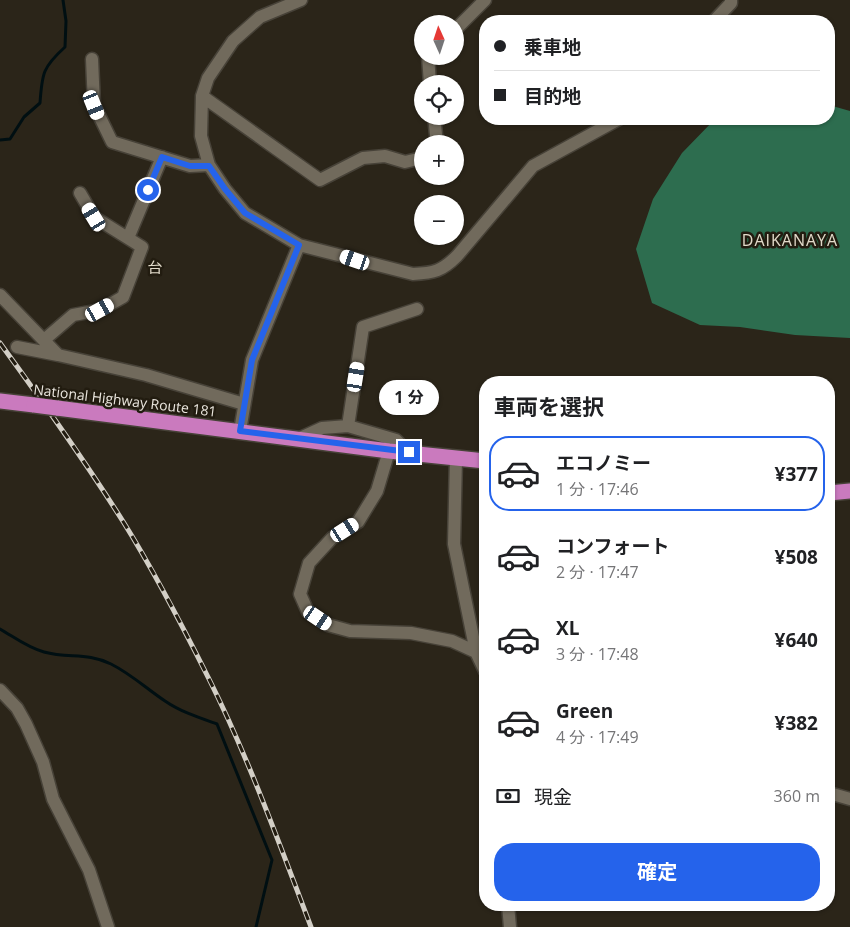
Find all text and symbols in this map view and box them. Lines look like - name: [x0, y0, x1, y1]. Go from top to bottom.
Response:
- north arrow: [414, 15, 464, 65]
- map controls: [414, 15, 464, 245]
- text: 乗車地: [524, 34, 581, 60]
- button: locate: [414, 75, 464, 125]
- text: 目的地: [524, 83, 581, 109]
- car: [81, 88, 106, 122]
- button: +: [414, 135, 464, 185]
- route start: [137, 179, 159, 201]
- button: −: [414, 195, 464, 245]
- car: [79, 200, 108, 234]
- district label: DAIKANAYA: [742, 229, 838, 251]
- car: [338, 248, 371, 272]
- district label: 台: [147, 257, 163, 277]
- car: [83, 296, 116, 324]
- car: [346, 361, 365, 393]
- street label: National Highway Route 181: [32, 379, 218, 421]
- callout: 1 分: [379, 380, 439, 414]
- text: 1 分: [394, 386, 424, 408]
- text: 車両を選択: [494, 391, 604, 421]
- route end: [398, 441, 420, 463]
- text: エコノミー: [556, 450, 651, 476]
- icon: car: [496, 451, 541, 496]
- text: ¥377: [775, 461, 818, 487]
- text: 1 分 · 17:46: [556, 478, 639, 500]
- car: [328, 516, 361, 544]
- text: コンフォート: [556, 533, 669, 559]
- icon: car: [496, 534, 541, 579]
- text: ¥508: [775, 544, 818, 570]
- text: 2 分 · 17:47: [556, 561, 639, 583]
- car: [301, 603, 334, 633]
- text: XL: [556, 615, 579, 641]
- icon: car: [496, 617, 541, 662]
- text: ¥640: [775, 627, 818, 653]
- text: 3 分 · 17:48: [556, 643, 639, 665]
- text: Green: [556, 698, 613, 724]
- icon: car: [496, 700, 541, 745]
- text: ¥382: [775, 710, 818, 736]
- text: 4 分 · 17:49: [556, 726, 639, 748]
- icon: cash: [494, 782, 522, 810]
- text: 現金: [534, 784, 572, 810]
- text: 360 m: [774, 785, 820, 807]
- button: 確定: [494, 843, 820, 901]

